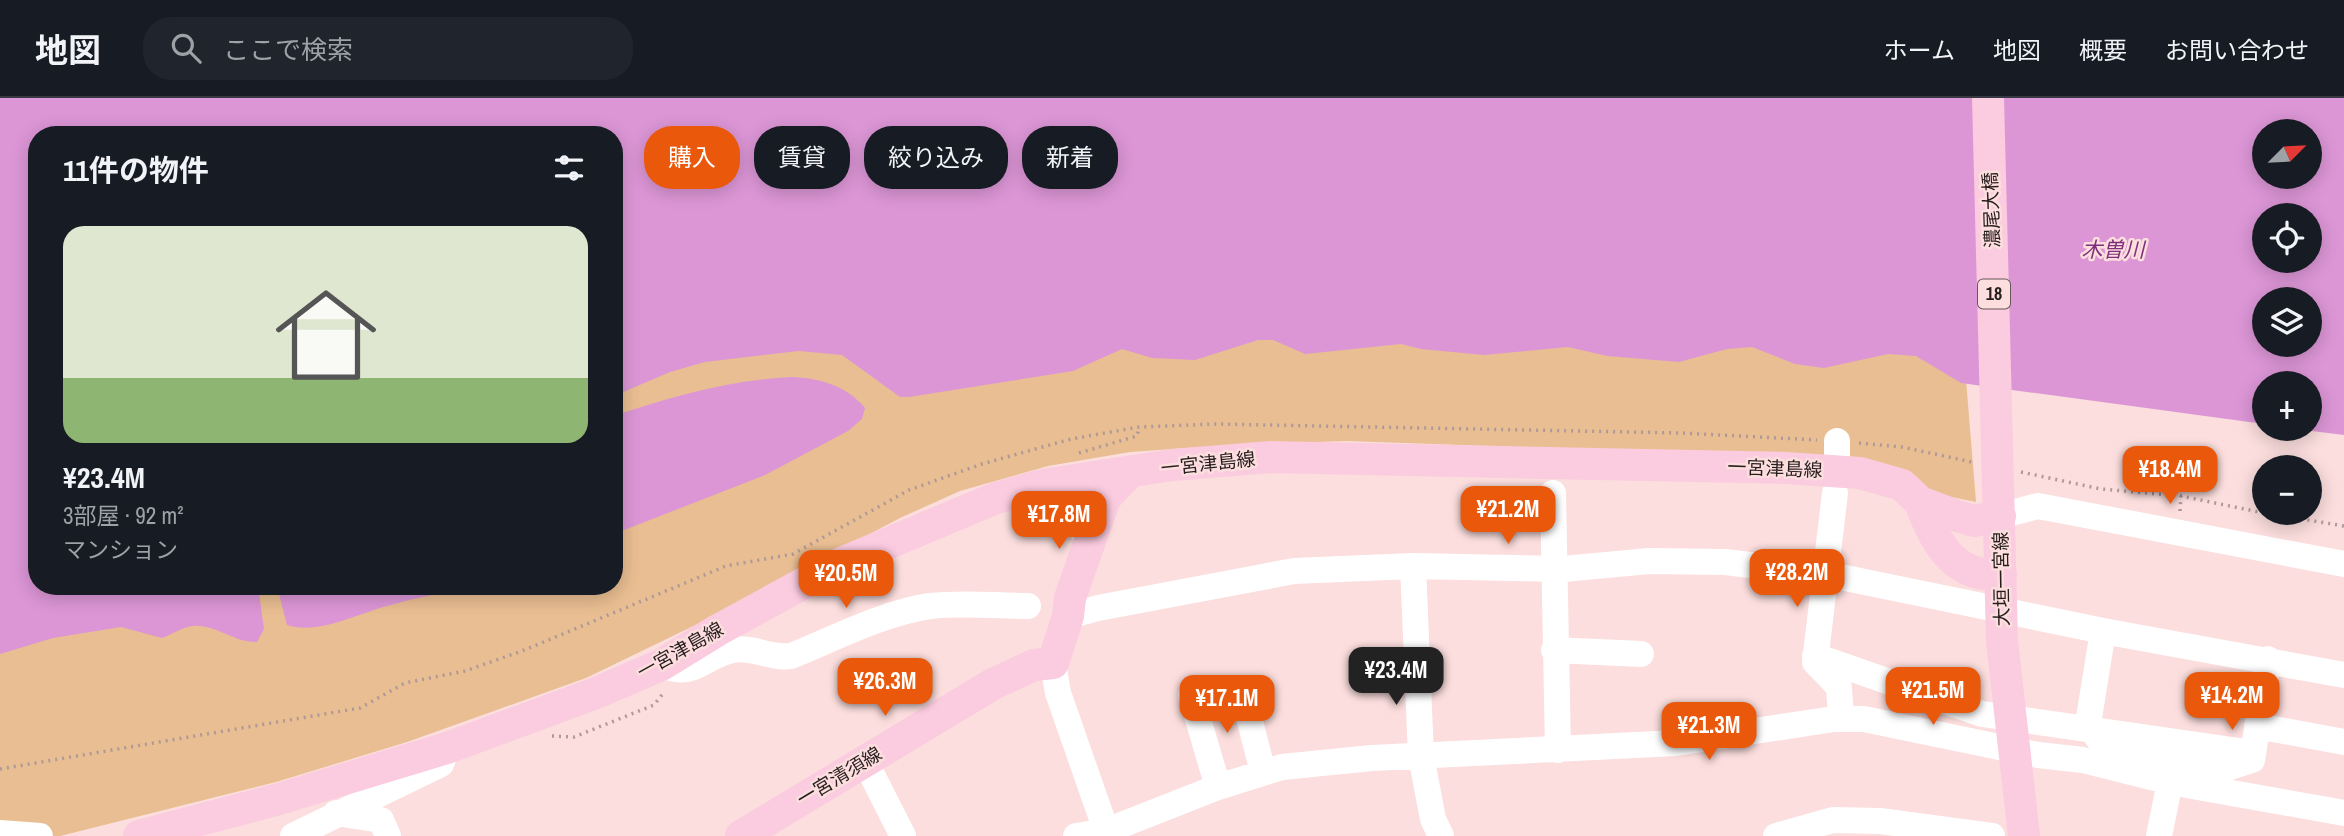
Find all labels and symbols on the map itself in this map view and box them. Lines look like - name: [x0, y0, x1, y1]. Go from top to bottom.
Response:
- north arrow: [2252, 119, 2322, 189]
- street label: 濃尾大橋: [1977, 172, 2005, 248]
- water label: 木曽川: [2082, 235, 2146, 264]
- road number: 18: [1978, 280, 2010, 308]
- street label: 一宮津島線: [1159, 445, 1257, 481]
- pin: ¥18.4M: [2113, 446, 2227, 506]
- street label: 一宮津島線: [1727, 453, 1823, 483]
- pin: ¥21.2M: [1451, 486, 1565, 546]
- pin: ¥17.8M: [1002, 491, 1116, 551]
- street label: 大垣一宮線: [1987, 531, 2015, 627]
- pin: ¥20.5M: [789, 550, 903, 610]
- pin: ¥28.2M: [1740, 550, 1854, 609]
- street label: 一宮津島線: [632, 616, 728, 684]
- pin: ¥23.4M: [1339, 648, 1453, 707]
- pin: ¥26.3M: [828, 658, 942, 718]
- pin: ¥21.5M: [1876, 668, 1990, 727]
- pin: ¥14.2M: [2175, 672, 2289, 732]
- pin: ¥17.1M: [1170, 676, 1284, 735]
- pin: ¥21.3M: [1652, 702, 1766, 762]
- street label: 一宮清須線: [792, 740, 886, 812]

